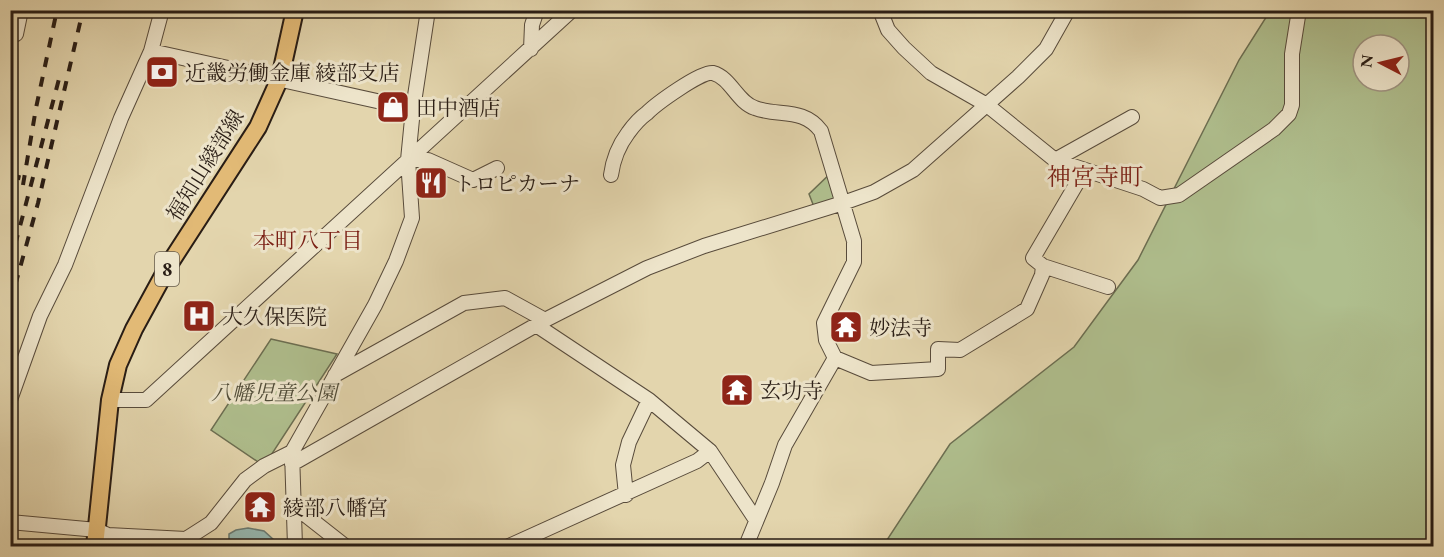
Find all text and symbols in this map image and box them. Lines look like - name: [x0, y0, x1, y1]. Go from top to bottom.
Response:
- north arrow: [1351, 33, 1411, 93]
- text: N: [1355, 53, 1378, 69]
- bank icon: 近畿労働金庫 綾部支店: [144, 54, 180, 90]
- place label: 近畿労働金庫 綾部支店: [185, 59, 399, 86]
- shop icon: 田中酒店: [375, 89, 411, 125]
- place label: 田中酒店: [416, 94, 500, 121]
- street label: 福知山綾部線: [160, 104, 250, 226]
- district label: 神宮寺町: [1047, 161, 1143, 192]
- restaurant icon: トロピカーナ: [413, 165, 449, 201]
- place label: トロピカーナ: [454, 170, 580, 197]
- district label: 本町八丁目: [253, 226, 363, 255]
- road number: 8: [155, 252, 179, 286]
- hospital icon: 大久保医院: [181, 298, 217, 334]
- place label: 大久保医院: [222, 303, 327, 330]
- temple icon: 妙法寺: [828, 309, 864, 345]
- place label: 妙法寺: [869, 314, 932, 341]
- temple icon: 玄功寺: [719, 372, 755, 408]
- place label: 玄功寺: [760, 377, 823, 404]
- park label: 八幡児童公園: [211, 379, 340, 406]
- temple icon: 綾部八幡宮: [242, 489, 278, 525]
- place label: 綾部八幡宮: [283, 494, 388, 521]

